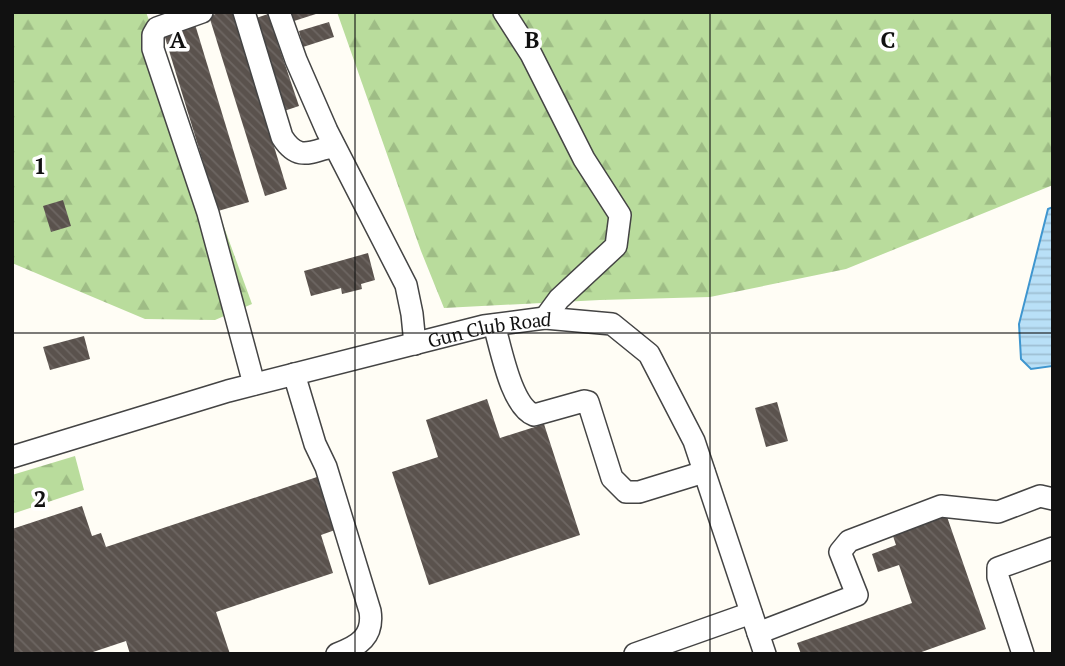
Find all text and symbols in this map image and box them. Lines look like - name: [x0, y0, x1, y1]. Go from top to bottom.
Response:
- text: A: [170, 24, 187, 55]
- text: B: [525, 24, 540, 55]
- text: C: [881, 24, 896, 55]
- text: 1: [34, 150, 47, 181]
- street label: Gun Club Road: [425, 305, 553, 352]
- text: 2: [34, 483, 47, 514]

